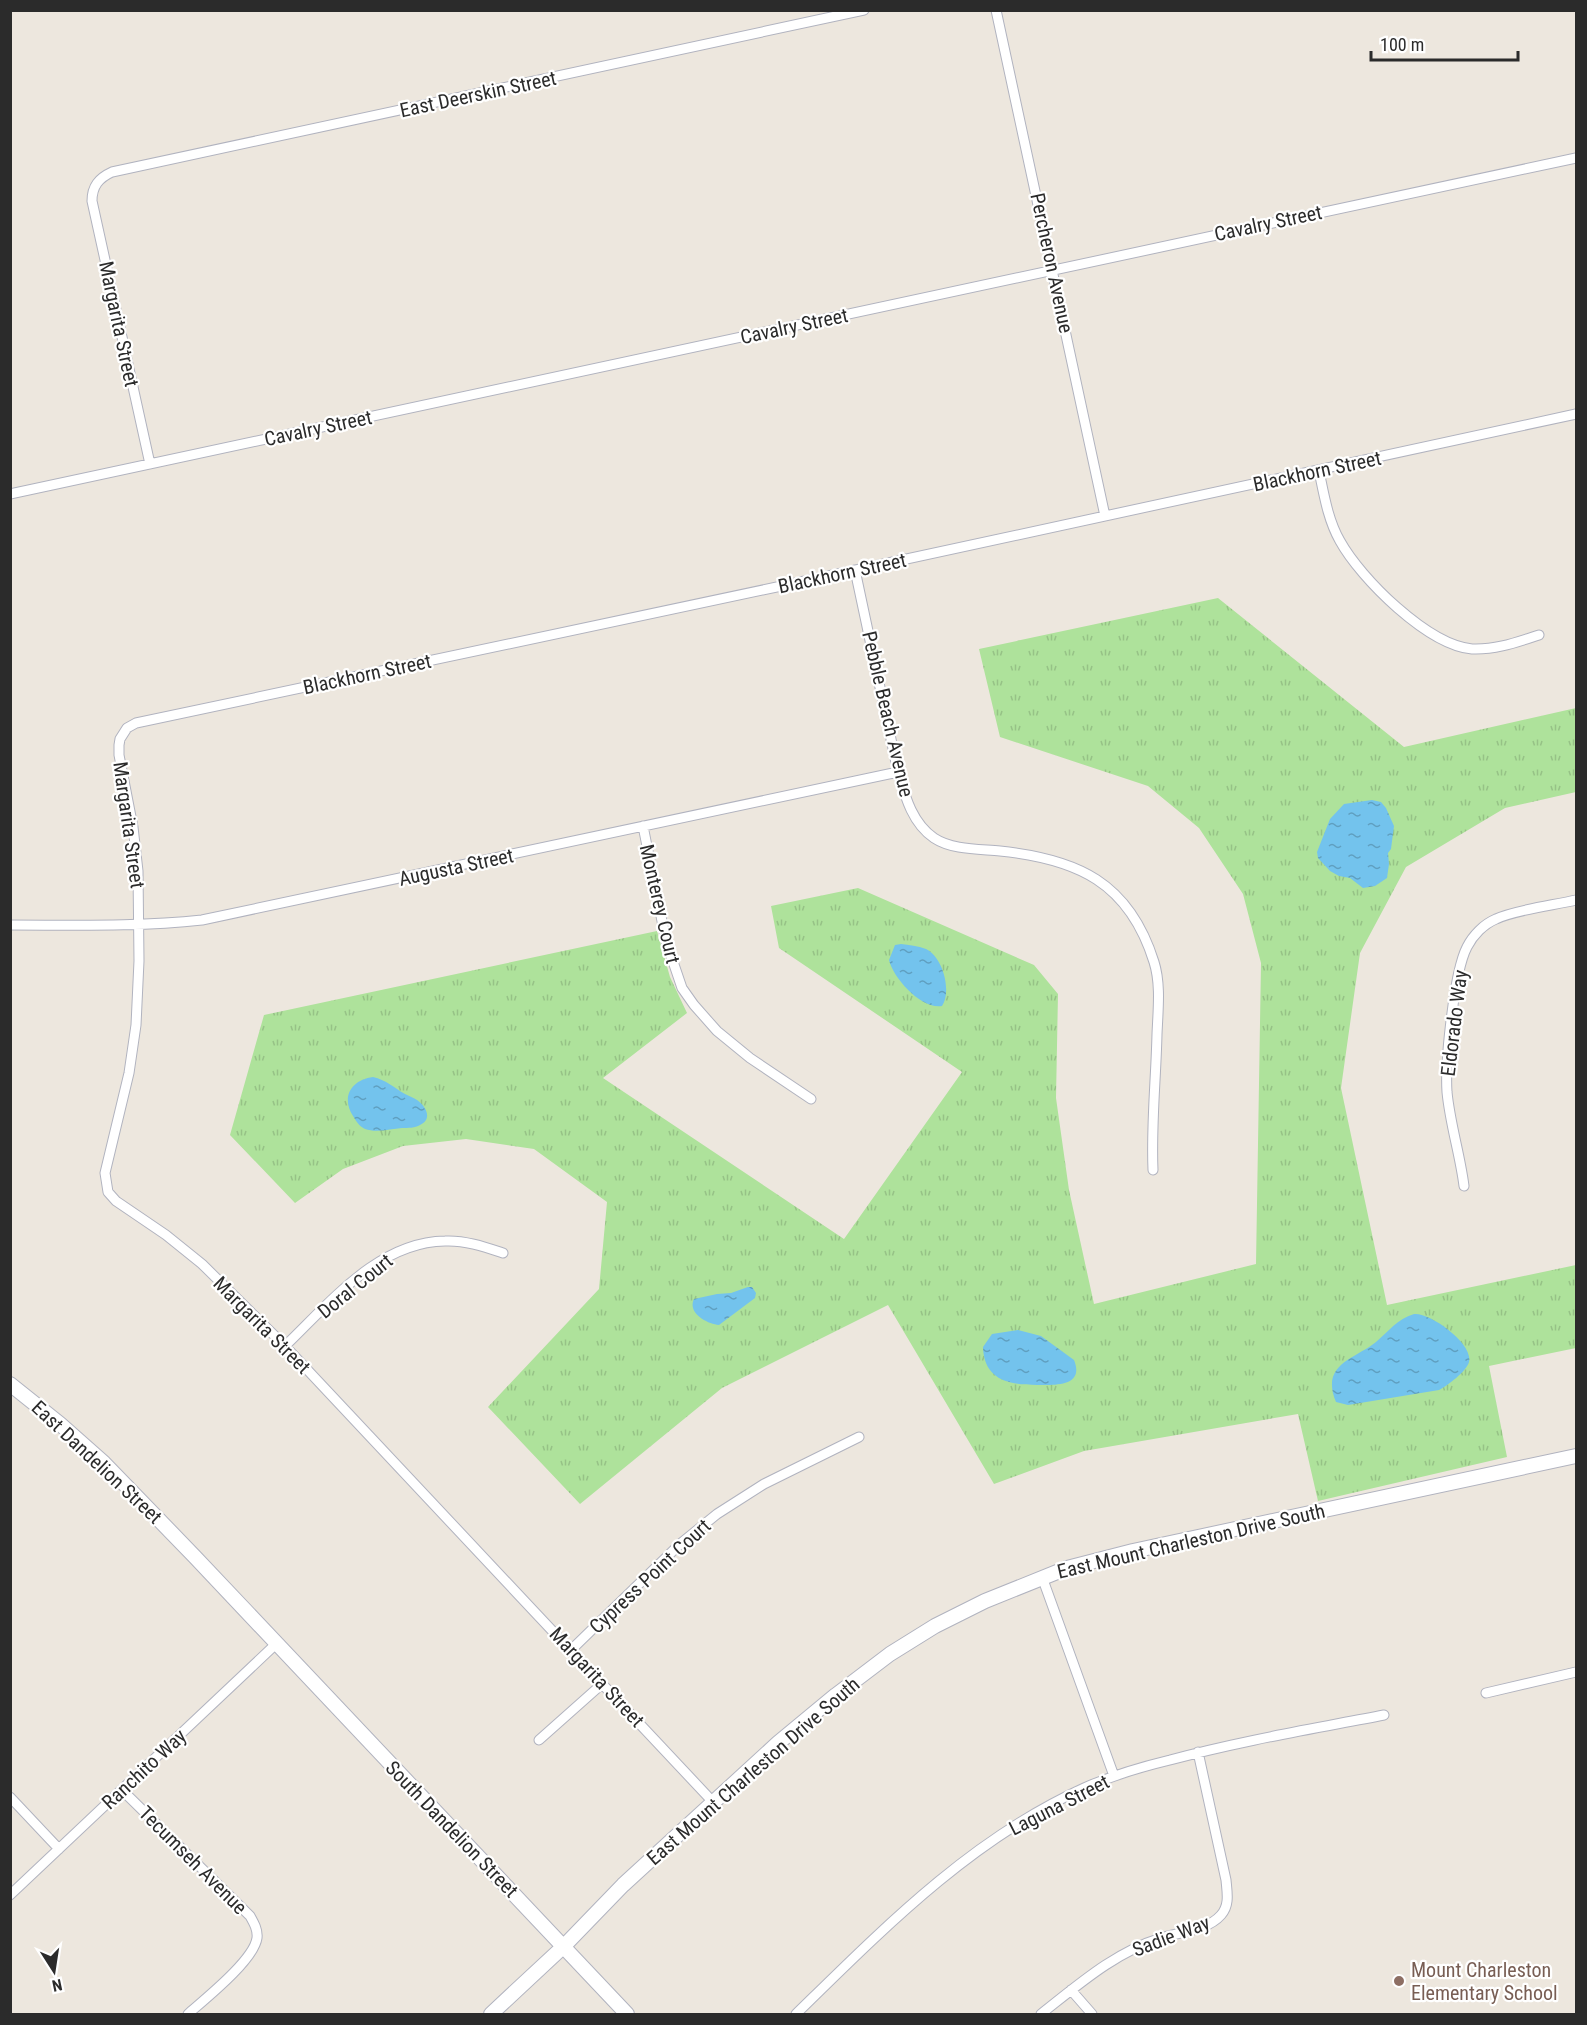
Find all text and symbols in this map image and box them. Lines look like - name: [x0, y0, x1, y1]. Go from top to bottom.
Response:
- scale bar: [1371, 24, 1518, 62]
- text: 100 m: [1380, 34, 1424, 55]
- street label: East Deerskin Street: [398, 66, 558, 122]
- street label: Percheron Avenue: [1025, 191, 1079, 335]
- street label: Cavalry Street: [1212, 200, 1324, 246]
- street label: Margarita Street: [94, 259, 144, 389]
- street label: Cavalry Street: [738, 303, 850, 349]
- street label: Cavalry Street: [262, 405, 374, 451]
- street label: Blackhorn Street: [1251, 446, 1383, 496]
- street label: Blackhorn Street: [776, 548, 908, 598]
- street label: Pebble Beach Avenue: [857, 629, 919, 799]
- street label: Blackhorn Street: [301, 649, 433, 699]
- street label: Margarita Street: [108, 760, 150, 890]
- street label: Monterey Court: [635, 842, 685, 966]
- street label: Augusta Street: [396, 843, 516, 891]
- street label: Eldorado Way: [1436, 968, 1472, 1078]
- street label: Doral Court: [313, 1248, 397, 1323]
- street label: Margarita Street: [208, 1271, 316, 1379]
- street label: East Dandelion Street: [27, 1395, 167, 1529]
- street label: East Mount Charleston Drive South: [1055, 1498, 1327, 1584]
- street label: Cypress Point Court: [584, 1514, 716, 1638]
- street label: Margarita Street: [545, 1622, 649, 1732]
- street label: East Mount Charleston Drive South: [642, 1672, 864, 1870]
- street label: Ranchito Way: [97, 1724, 191, 1814]
- street label: South Dandelion Street: [381, 1756, 523, 1902]
- street label: Laguna Street: [1005, 1769, 1113, 1841]
- street label: Tecumseh Avenue: [134, 1801, 252, 1919]
- street label: Sadie Way: [1129, 1910, 1213, 1962]
- north arrow: [24, 1941, 84, 2001]
- place label: Mount Charleston Elementary School: [1411, 1958, 1558, 2005]
- marker: Mount Charleston Elementary School: [1392, 1974, 1406, 1988]
- text: N: [50, 1975, 64, 1995]

